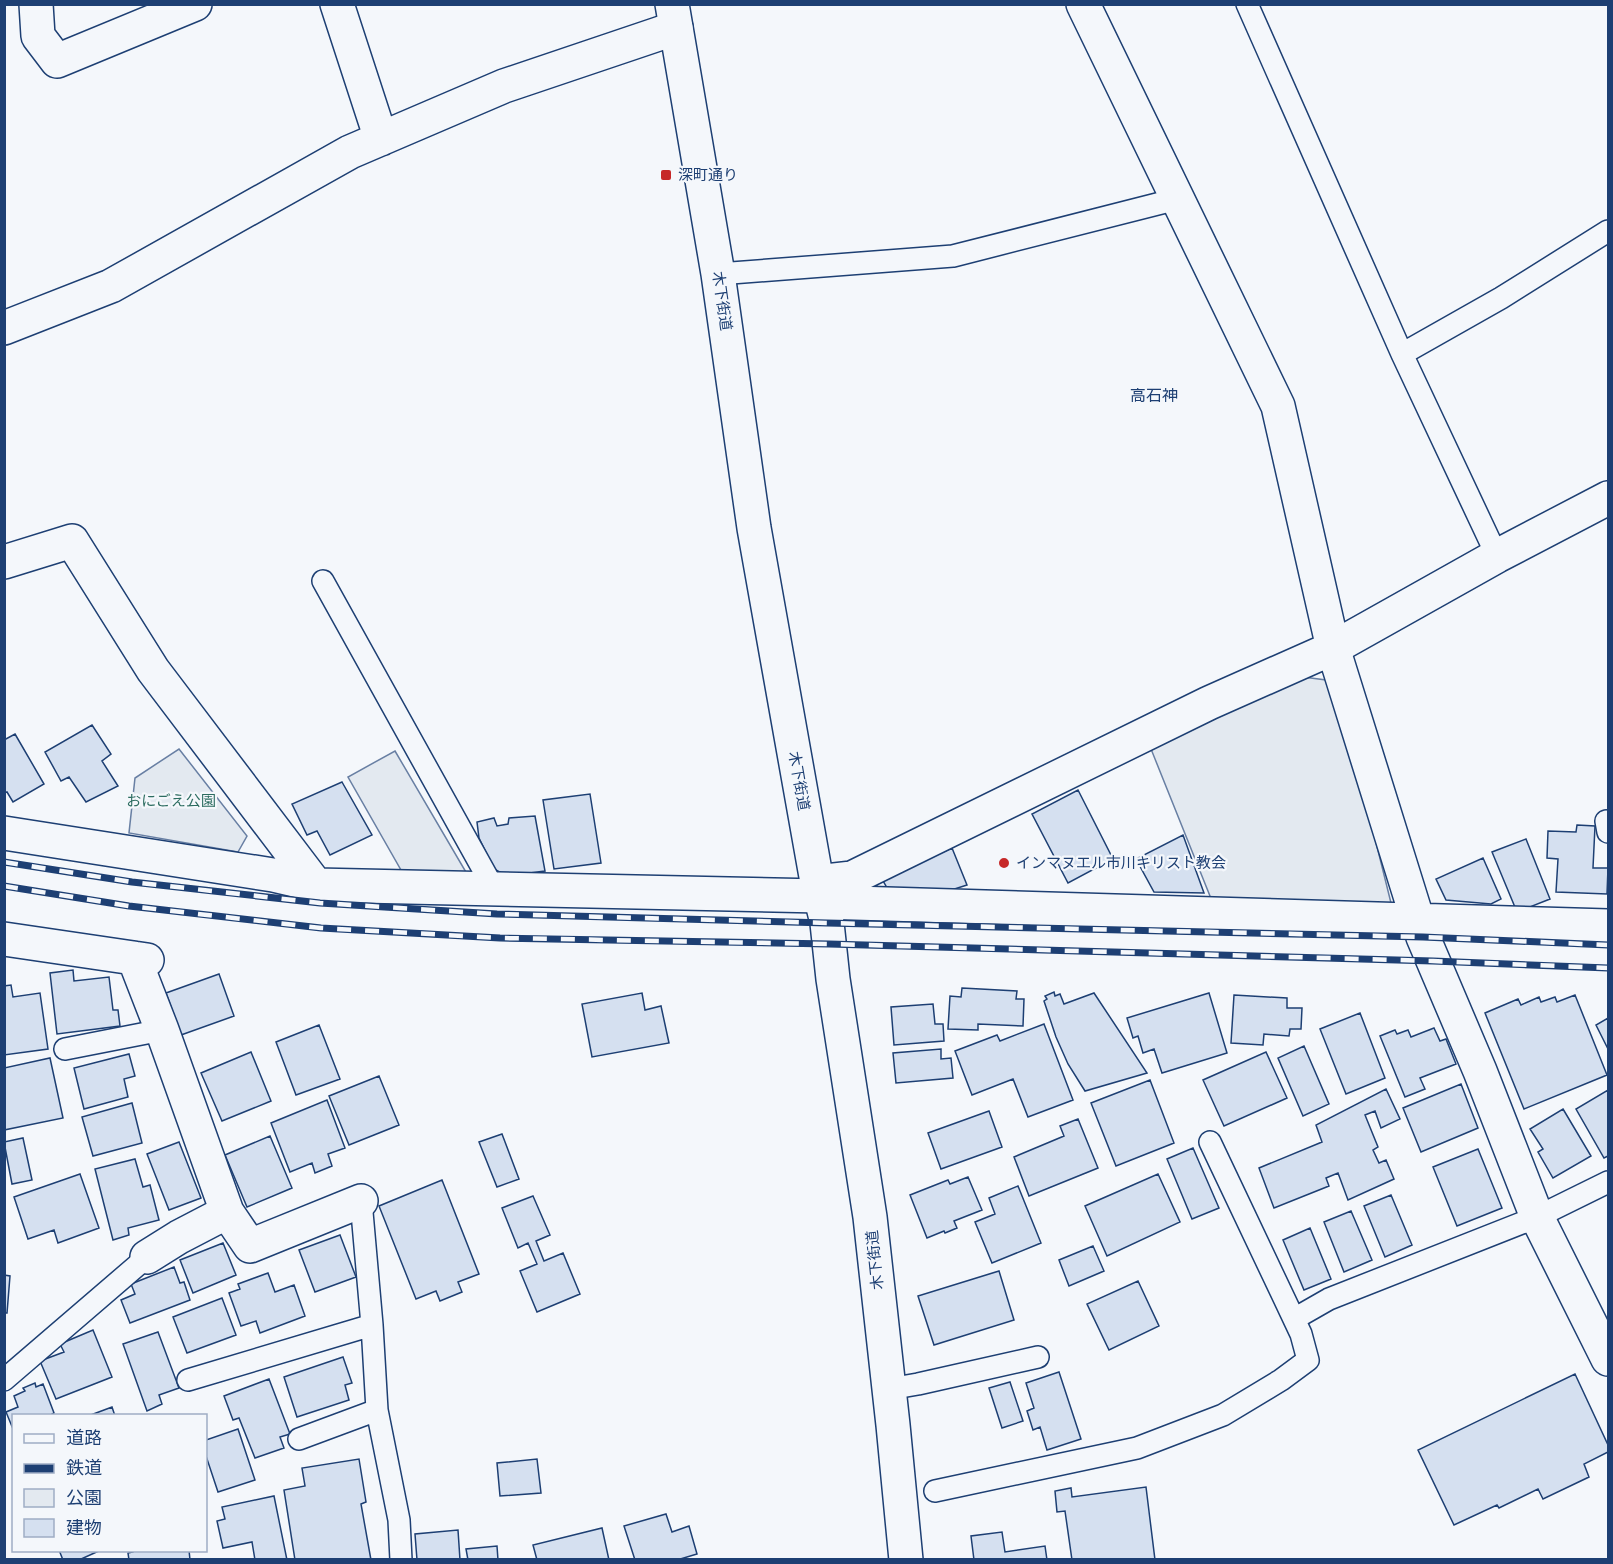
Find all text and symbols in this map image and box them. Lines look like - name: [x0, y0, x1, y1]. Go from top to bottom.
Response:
- place label: 深町通り: [678, 164, 738, 185]
- marker: 深町通り: [659, 168, 673, 182]
- street label: 木下街道: [708, 270, 737, 332]
- district label: 高石神: [1130, 384, 1178, 406]
- street label: 木下街道: [784, 750, 815, 812]
- park label: おにごえ公園: [126, 790, 216, 811]
- place label: インマヌエル市川キリスト教会: [1016, 852, 1226, 873]
- marker: インマヌエル市川キリスト教会: [997, 856, 1011, 870]
- street label: 木下街道: [861, 1229, 888, 1291]
- legend: [12, 1414, 207, 1552]
- text: 道路: [66, 1425, 102, 1449]
- text: 鉄道: [66, 1455, 102, 1479]
- text: 公園: [66, 1485, 102, 1509]
- text: 建物: [66, 1515, 102, 1539]

